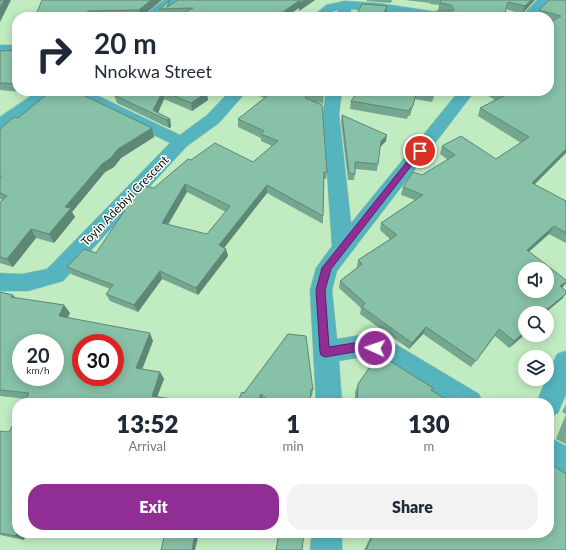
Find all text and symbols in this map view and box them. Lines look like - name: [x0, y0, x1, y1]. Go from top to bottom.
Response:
- text: 20 m: [94, 26, 157, 60]
- icon: right: [28, 28, 80, 80]
- text: Nnokwa Street: [94, 60, 212, 82]
- pin: [403, 134, 437, 168]
- icon: arrive: [409, 140, 431, 162]
- street label: Toyin Adebiyi Crescent: [78, 152, 172, 249]
- map controls: [518, 262, 554, 386]
- button: sound: [518, 262, 554, 298]
- button: search: [518, 306, 554, 342]
- position arrow: [354, 327, 396, 369]
- speed limit sign: 30: [72, 334, 124, 386]
- text: 20: [26, 343, 50, 367]
- button: layers: [518, 350, 554, 386]
- text: km/h: [26, 364, 50, 376]
- text: 13:52: [116, 409, 178, 438]
- text: 1: [286, 409, 300, 438]
- text: 130: [408, 409, 450, 438]
- text: Arrival: [129, 438, 166, 454]
- text: min: [283, 438, 304, 454]
- text: m: [423, 438, 434, 454]
- button: Exit: [28, 484, 279, 530]
- button: Share: [287, 484, 538, 530]

